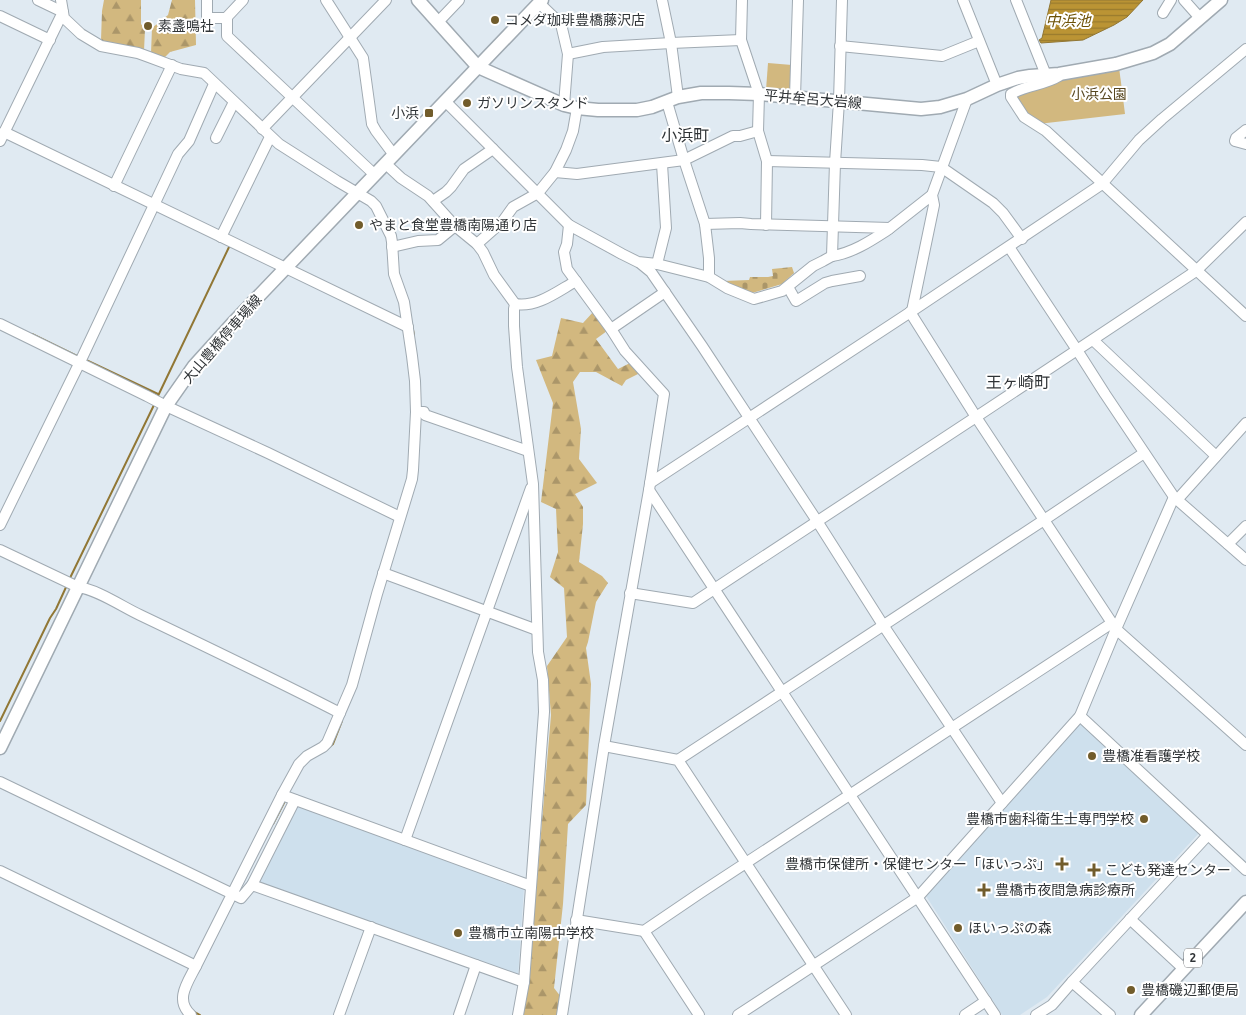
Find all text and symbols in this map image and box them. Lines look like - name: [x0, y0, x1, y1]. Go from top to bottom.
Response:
- place label: コメダ珈琲豊橋藤沢店: [505, 12, 645, 28]
- water label: 中浜池: [1045, 12, 1092, 29]
- marker: コメダ珈琲豊橋藤沢店: [489, 14, 501, 26]
- place label: 素盞鳴社: [158, 18, 214, 34]
- marker: 素盞鳴社: [142, 20, 154, 32]
- park label: 小浜公園: [1071, 86, 1127, 102]
- street label: 平井牟呂大岩線: [763, 87, 863, 111]
- place label: ガソリンスタンド: [477, 95, 589, 111]
- marker: ガソリンスタンド: [461, 97, 473, 109]
- place label: 小浜: [391, 105, 419, 121]
- marker: 小浜: [423, 107, 435, 119]
- district label: 小浜町: [661, 126, 709, 144]
- place label: やまと食堂豊橋南陽通り店: [369, 217, 537, 233]
- marker: やまと食堂豊橋南陽通り店: [353, 219, 365, 231]
- street label: 大山豊橋停車場線: [179, 291, 265, 387]
- district label: 王ヶ崎町: [986, 373, 1050, 391]
- place label: 豊橋准看護学校: [1102, 748, 1200, 764]
- marker: 豊橋准看護学校: [1086, 750, 1098, 762]
- place label: 豊橋市歯科衛生士専門学校: [966, 811, 1134, 827]
- marker: 豊橋市歯科衛生士専門学校: [1138, 813, 1150, 825]
- place label: 豊橋市保健所・保健センター「ほいっぷ」: [785, 856, 1051, 872]
- marker: 豊橋市保健所・保健センター「ほいっぷ」: [1055, 857, 1069, 871]
- place label: こども発達センター: [1105, 862, 1231, 878]
- marker: こども発達センター: [1087, 863, 1101, 877]
- place label: 豊橋市夜間急病診療所: [995, 882, 1135, 898]
- marker: 豊橋市夜間急病診療所: [977, 883, 991, 897]
- place label: ほいっぷの森: [968, 920, 1052, 936]
- marker: ほいっぷの森: [952, 922, 964, 934]
- place label: 豊橋市立南陽中学校: [468, 925, 594, 941]
- marker: 豊橋市立南陽中学校: [452, 927, 464, 939]
- road number: 2: [1184, 948, 1202, 968]
- place label: 豊橋磯辺郵便局: [1141, 982, 1239, 998]
- marker: 豊橋磯辺郵便局: [1125, 984, 1137, 996]

